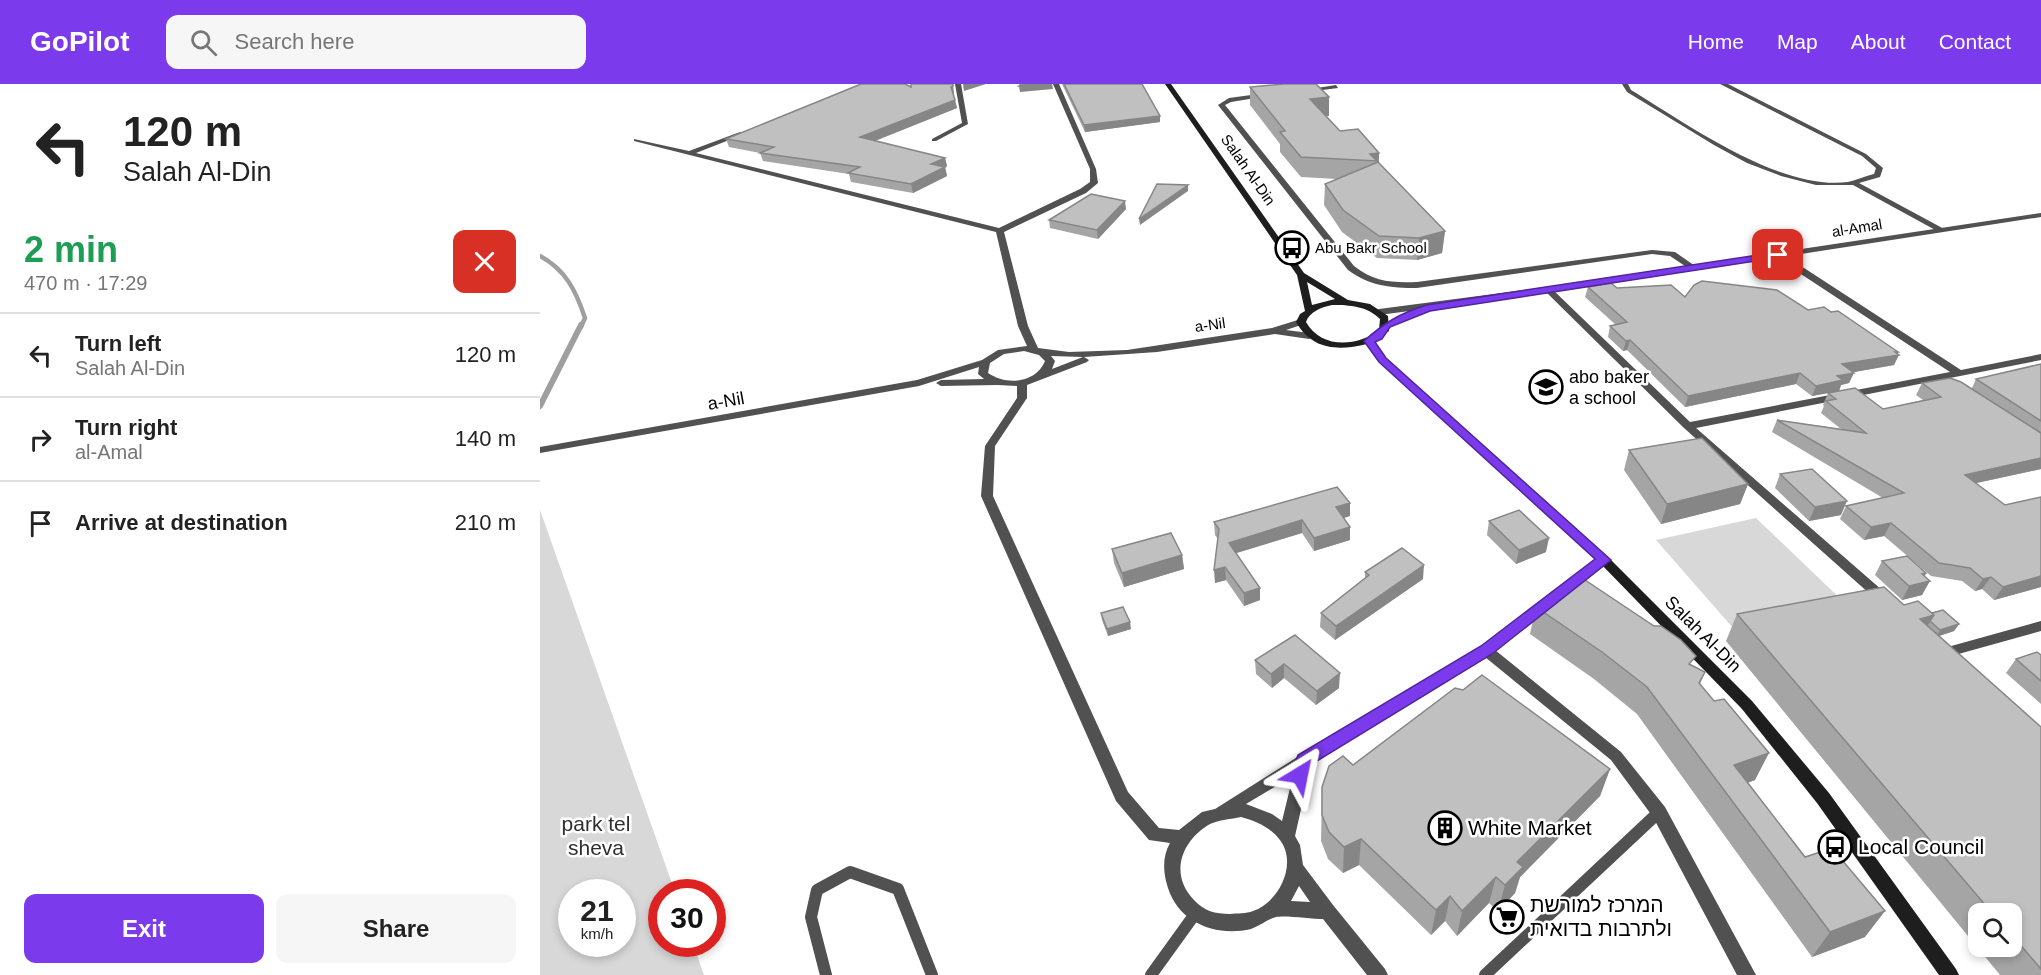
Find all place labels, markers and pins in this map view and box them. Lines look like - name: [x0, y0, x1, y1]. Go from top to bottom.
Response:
- pin: [1752, 229, 1803, 280]
- bus stop icon: Abu Bakr School: [1274, 230, 1310, 266]
- place label: Abu Bakr School: [1315, 239, 1427, 256]
- place label: abo baker a school: [1569, 367, 1649, 408]
- school or university icon: abo baker a school: [1528, 369, 1564, 405]
- building icon: White Market: [1427, 810, 1463, 846]
- place label: White Market: [1468, 816, 1592, 839]
- bus stop icon: Local Council: [1817, 829, 1853, 865]
- place label: Local Council: [1858, 835, 1984, 858]
- place label: המרכז למורשת ולתרבות בדואית: [1530, 893, 1672, 940]
- supermarket icon: המרכז למורשת ולתרבות בדואית: [1489, 899, 1525, 935]

